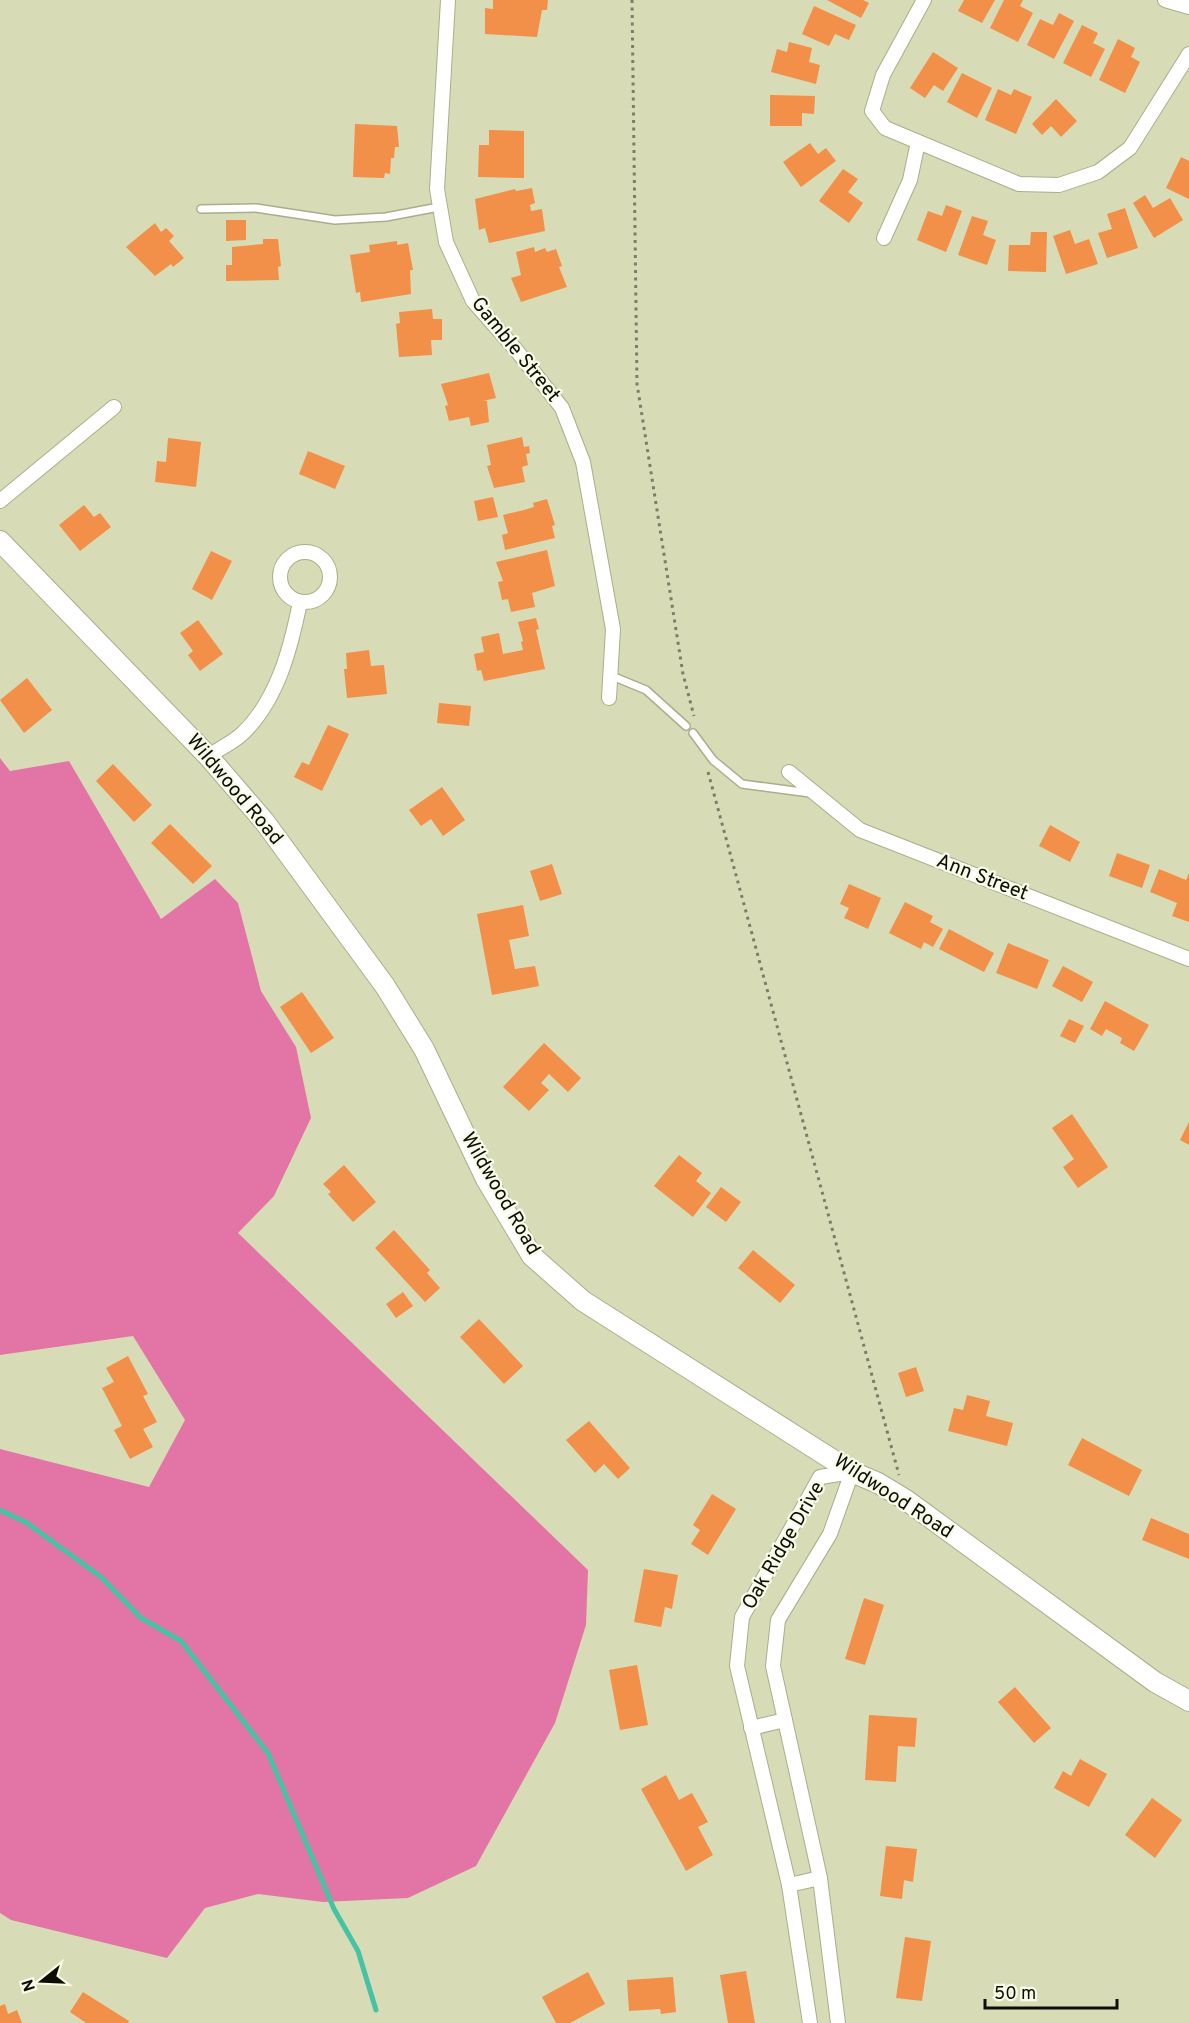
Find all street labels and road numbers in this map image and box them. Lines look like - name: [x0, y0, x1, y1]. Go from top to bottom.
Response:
- street label: Gamble Street: [464, 292, 566, 408]
- street label: Wildwood Road: [180, 729, 288, 851]
- street label: Ann Street: [932, 849, 1032, 907]
- street label: Wildwood Road: [454, 1128, 546, 1260]
- street label: Wildwood Road: [828, 1449, 958, 1545]
- street label: Oak Ridge Drive: [737, 1477, 831, 1615]

